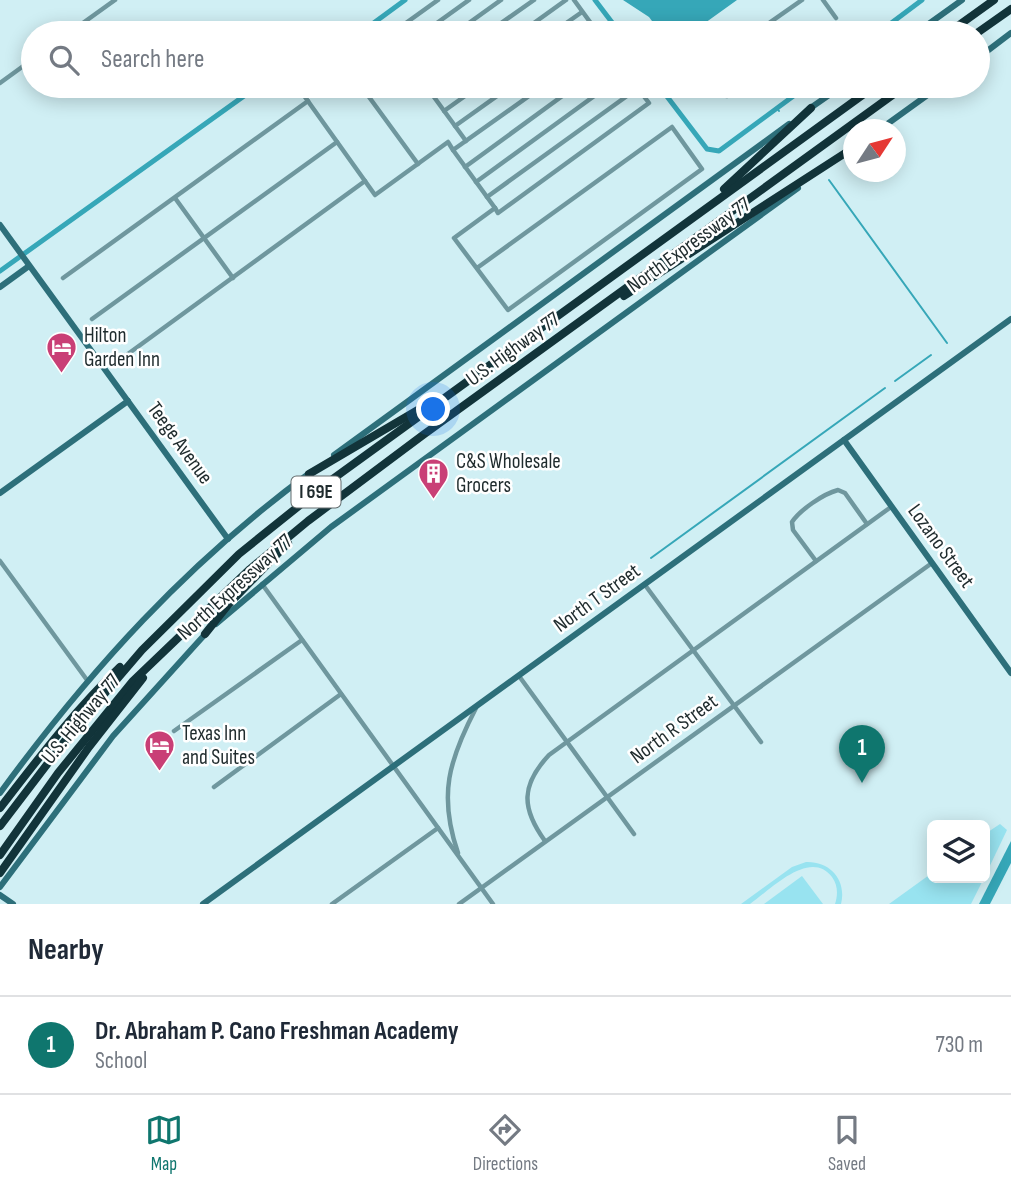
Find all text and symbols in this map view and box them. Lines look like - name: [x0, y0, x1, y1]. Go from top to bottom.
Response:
- search box: [21, 21, 990, 98]
- icon: search: [45, 41, 83, 79]
- text: Search here: [101, 44, 204, 75]
- north arrow: [843, 119, 906, 182]
- street label: North Expressway 77: [622, 192, 756, 298]
- street label: U.S. Highway 77: [461, 306, 565, 391]
- place label: Hilton Garden Inn: [84, 323, 160, 372]
- hotel icon: Hilton Garden Inn: [44, 330, 78, 374]
- your location: [416, 392, 450, 426]
- street label: Teege Avenue: [142, 397, 218, 489]
- place label: C&S Wholesale Grocers: [456, 449, 561, 498]
- building icon: C&S Wholesale Grocers: [416, 456, 450, 500]
- road number: I 69E: [292, 477, 340, 508]
- street label: Lozano Street: [902, 499, 980, 593]
- street label: North Expressway 77: [172, 528, 298, 645]
- street label: North T Street: [549, 558, 645, 638]
- street label: U.S. Highway 77: [36, 668, 126, 769]
- street label: North R Street: [625, 689, 723, 769]
- place label: Texas Inn and Suites: [182, 721, 255, 770]
- pin: 1: [839, 725, 885, 783]
- hotel icon: Texas Inn and Suites: [142, 728, 176, 772]
- map controls: [927, 820, 990, 883]
- button: layers: [927, 820, 990, 883]
- text: Nearby: [28, 932, 104, 968]
- text: Dr. Abraham P. Cano Freshman Academy: [95, 1016, 459, 1047]
- text: 1: [46, 1031, 56, 1059]
- text: 730 m: [935, 1031, 983, 1059]
- text: School: [95, 1047, 147, 1075]
- tab: Map: [145, 1111, 183, 1176]
- tab: Directions: [473, 1111, 538, 1176]
- tab: Saved: [828, 1111, 866, 1176]

